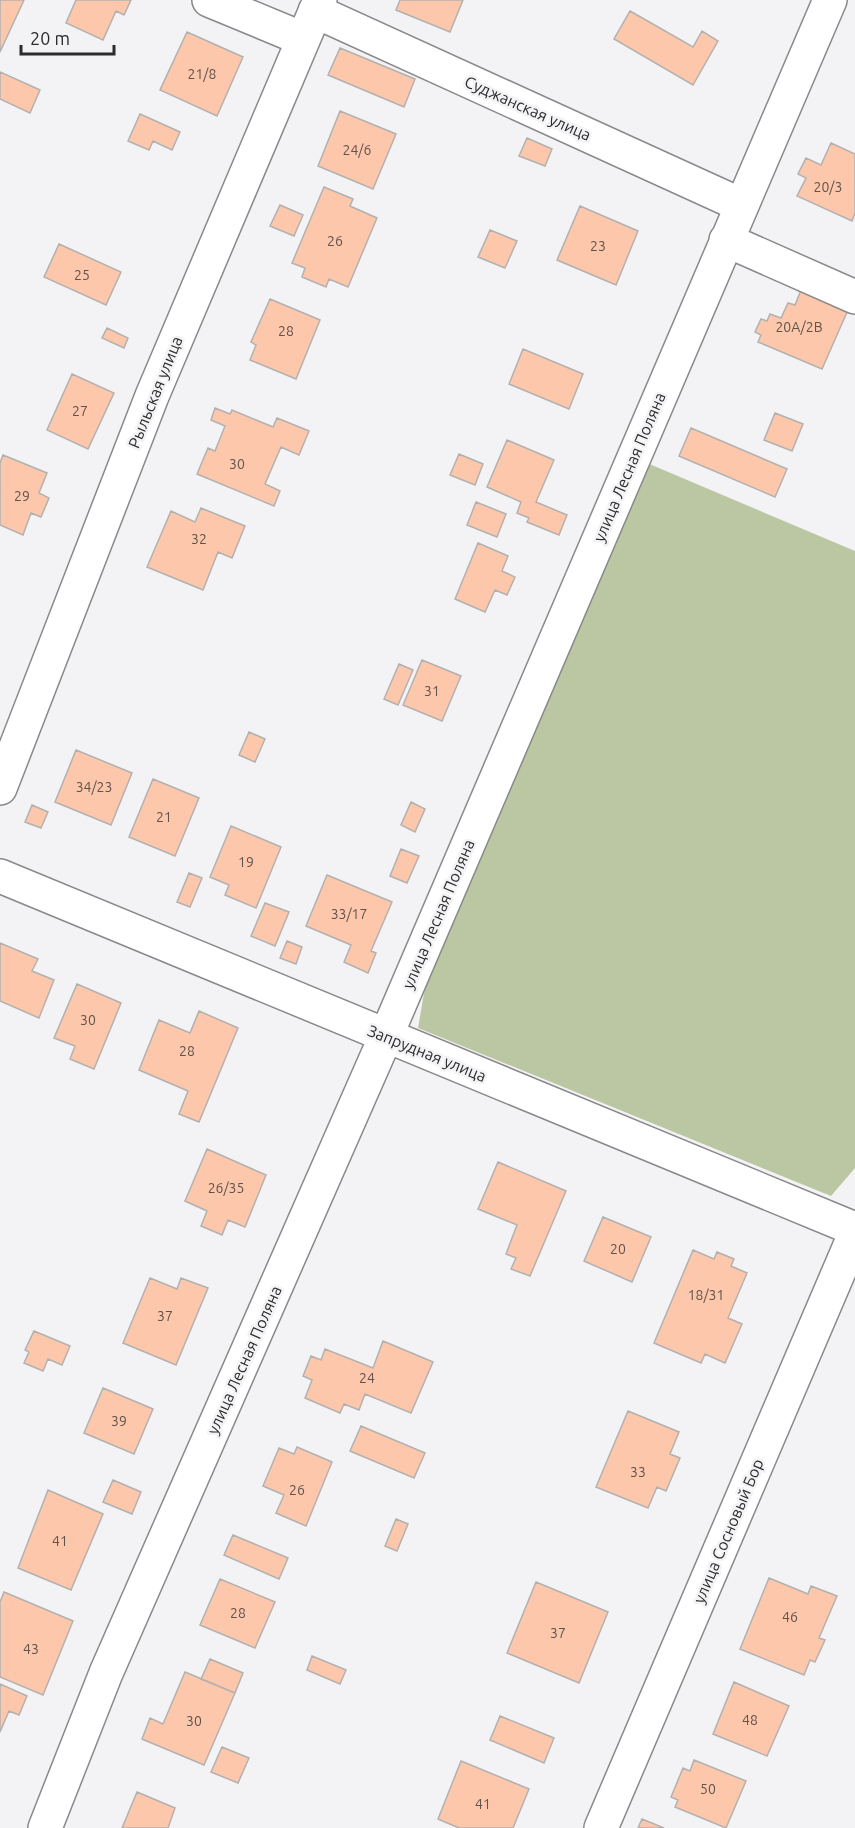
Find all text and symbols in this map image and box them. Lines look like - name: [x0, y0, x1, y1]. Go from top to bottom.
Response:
- scale bar: [21, 18, 114, 56]
- text: 20 m: [30, 28, 70, 48]
- house number: 21/8: [188, 66, 217, 82]
- street label: Суджанская улица: [462, 72, 594, 144]
- house number: 24/6: [343, 142, 372, 158]
- house number: 20/3: [814, 179, 842, 195]
- house number: 26: [327, 233, 343, 249]
- house number: 23: [590, 238, 606, 254]
- house number: 25: [74, 267, 90, 283]
- house number: 20А/2В: [775, 319, 823, 335]
- house number: 28: [278, 323, 294, 339]
- street label: Рыльская улица: [124, 333, 186, 451]
- street label: улица Лесная Поляна: [589, 390, 669, 544]
- house number: 27: [72, 403, 88, 419]
- house number: 30: [229, 456, 245, 472]
- house number: 29: [14, 488, 30, 504]
- house number: 32: [191, 531, 207, 547]
- house number: 31: [424, 683, 440, 699]
- house number: 34/23: [76, 779, 112, 795]
- house number: 21: [156, 809, 172, 825]
- street label: улица Лесная Поляна: [398, 837, 478, 991]
- house number: 19: [238, 854, 254, 870]
- house number: 33/17: [331, 906, 367, 922]
- house number: 30: [80, 1012, 96, 1028]
- street label: Запрудная улица: [365, 1021, 489, 1085]
- house number: 28: [179, 1043, 195, 1059]
- house number: 26/35: [208, 1180, 244, 1196]
- house number: 20: [610, 1241, 626, 1257]
- street label: улица Лесная Поляна: [203, 1283, 285, 1437]
- house number: 18/31: [688, 1287, 724, 1303]
- house number: 37: [157, 1308, 173, 1324]
- house number: 24: [359, 1370, 375, 1386]
- house number: 39: [111, 1413, 127, 1429]
- street label: улица Сосновый Бор: [689, 1456, 767, 1606]
- house number: 33: [630, 1464, 646, 1480]
- house number: 26: [289, 1482, 305, 1498]
- house number: 41: [52, 1533, 68, 1549]
- house number: 28: [230, 1605, 246, 1621]
- house number: 46: [782, 1609, 798, 1625]
- house number: 37: [550, 1625, 566, 1641]
- house number: 43: [23, 1641, 39, 1657]
- house number: 48: [742, 1712, 758, 1728]
- house number: 30: [186, 1713, 202, 1729]
- house number: 50: [700, 1781, 716, 1797]
- house number: 41: [475, 1796, 491, 1812]

